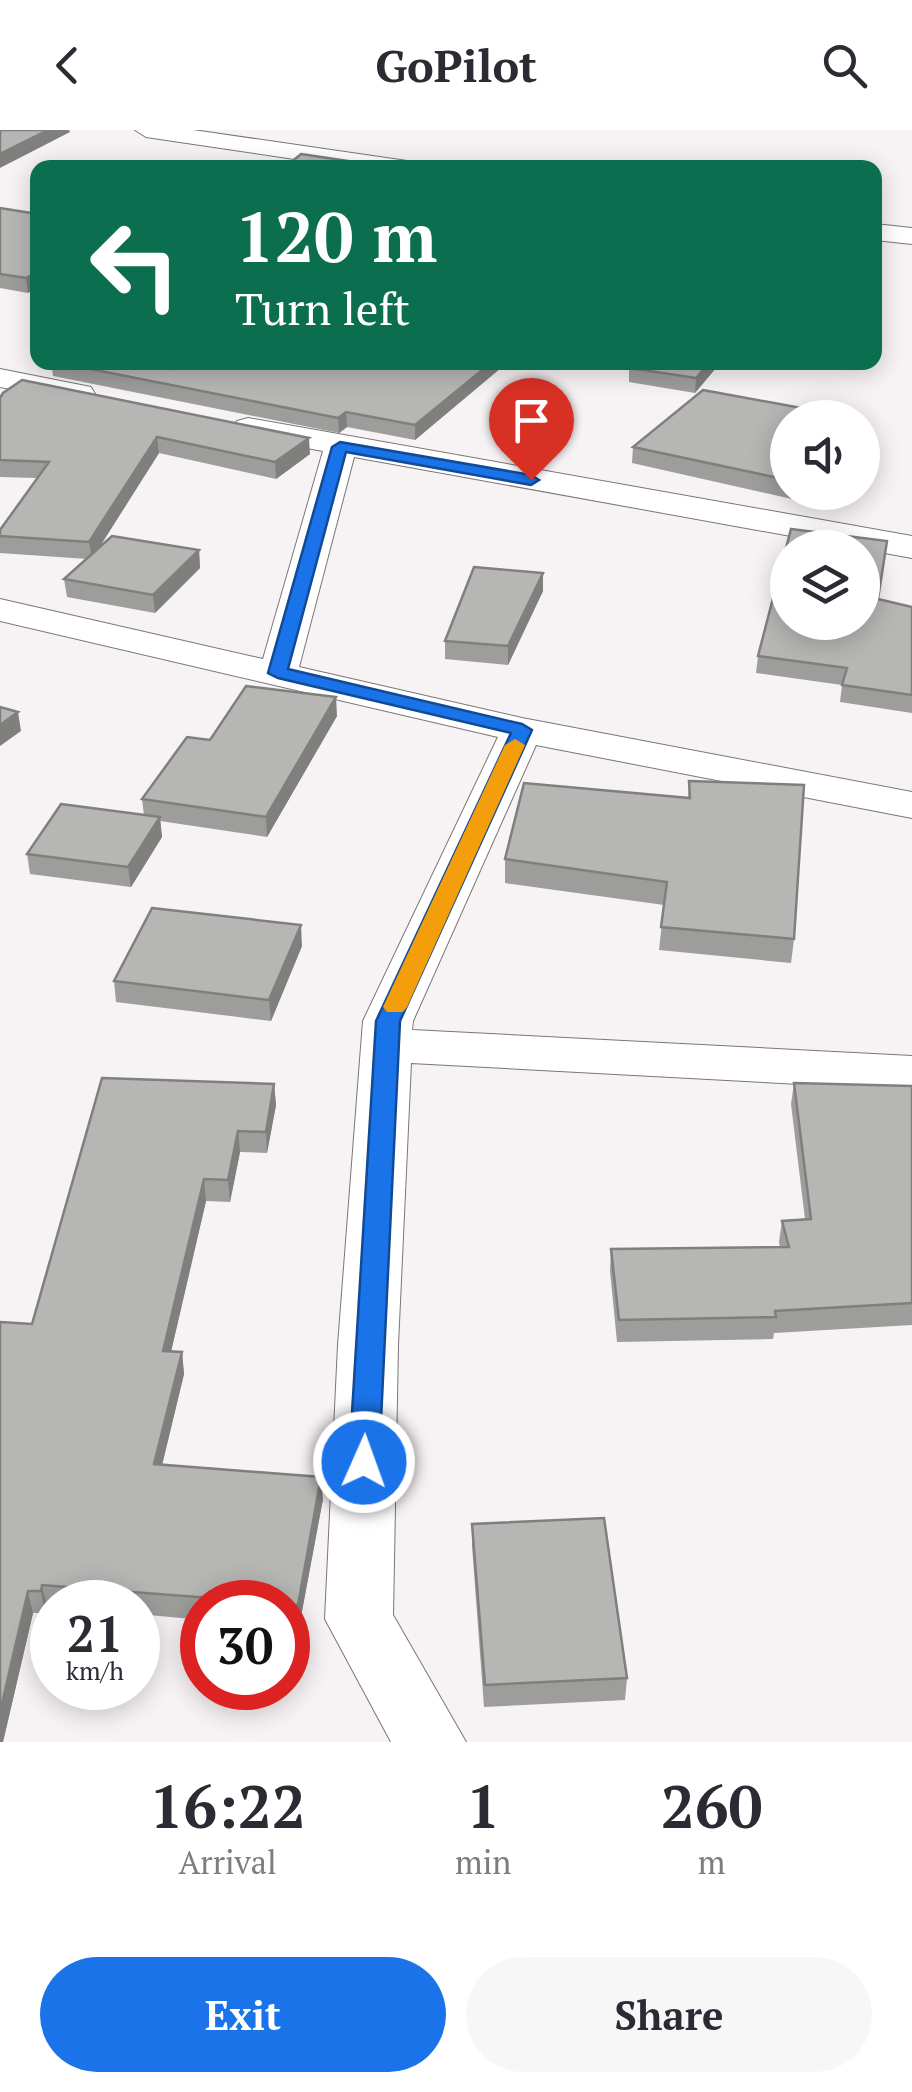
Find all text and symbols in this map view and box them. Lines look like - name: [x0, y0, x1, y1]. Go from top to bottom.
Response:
- text: GoPilot: [375, 35, 537, 95]
- icon: back: [40, 38, 95, 93]
- icon: search: [817, 38, 872, 93]
- text: 120 m: [235, 189, 437, 282]
- icon: left: [70, 200, 200, 330]
- text: Turn left: [235, 278, 410, 338]
- pin: [489, 378, 574, 481]
- icon: arrive: [504, 393, 559, 448]
- map controls: [770, 400, 880, 640]
- button: sound: [770, 400, 880, 510]
- button: layers: [770, 530, 880, 640]
- position arrow: [312, 1410, 416, 1514]
- speed limit sign: 30: [180, 1580, 310, 1710]
- text: 21: [67, 1600, 123, 1666]
- text: km/h: [66, 1654, 124, 1687]
- text: 16:22: [149, 1766, 306, 1845]
- text: 1: [466, 1766, 500, 1845]
- text: 260: [661, 1766, 763, 1845]
- text: Arrival: [179, 1841, 277, 1883]
- text: min: [455, 1841, 511, 1883]
- text: m: [698, 1841, 725, 1883]
- button: Exit: [40, 1957, 446, 2072]
- button: Share: [466, 1957, 872, 2072]

